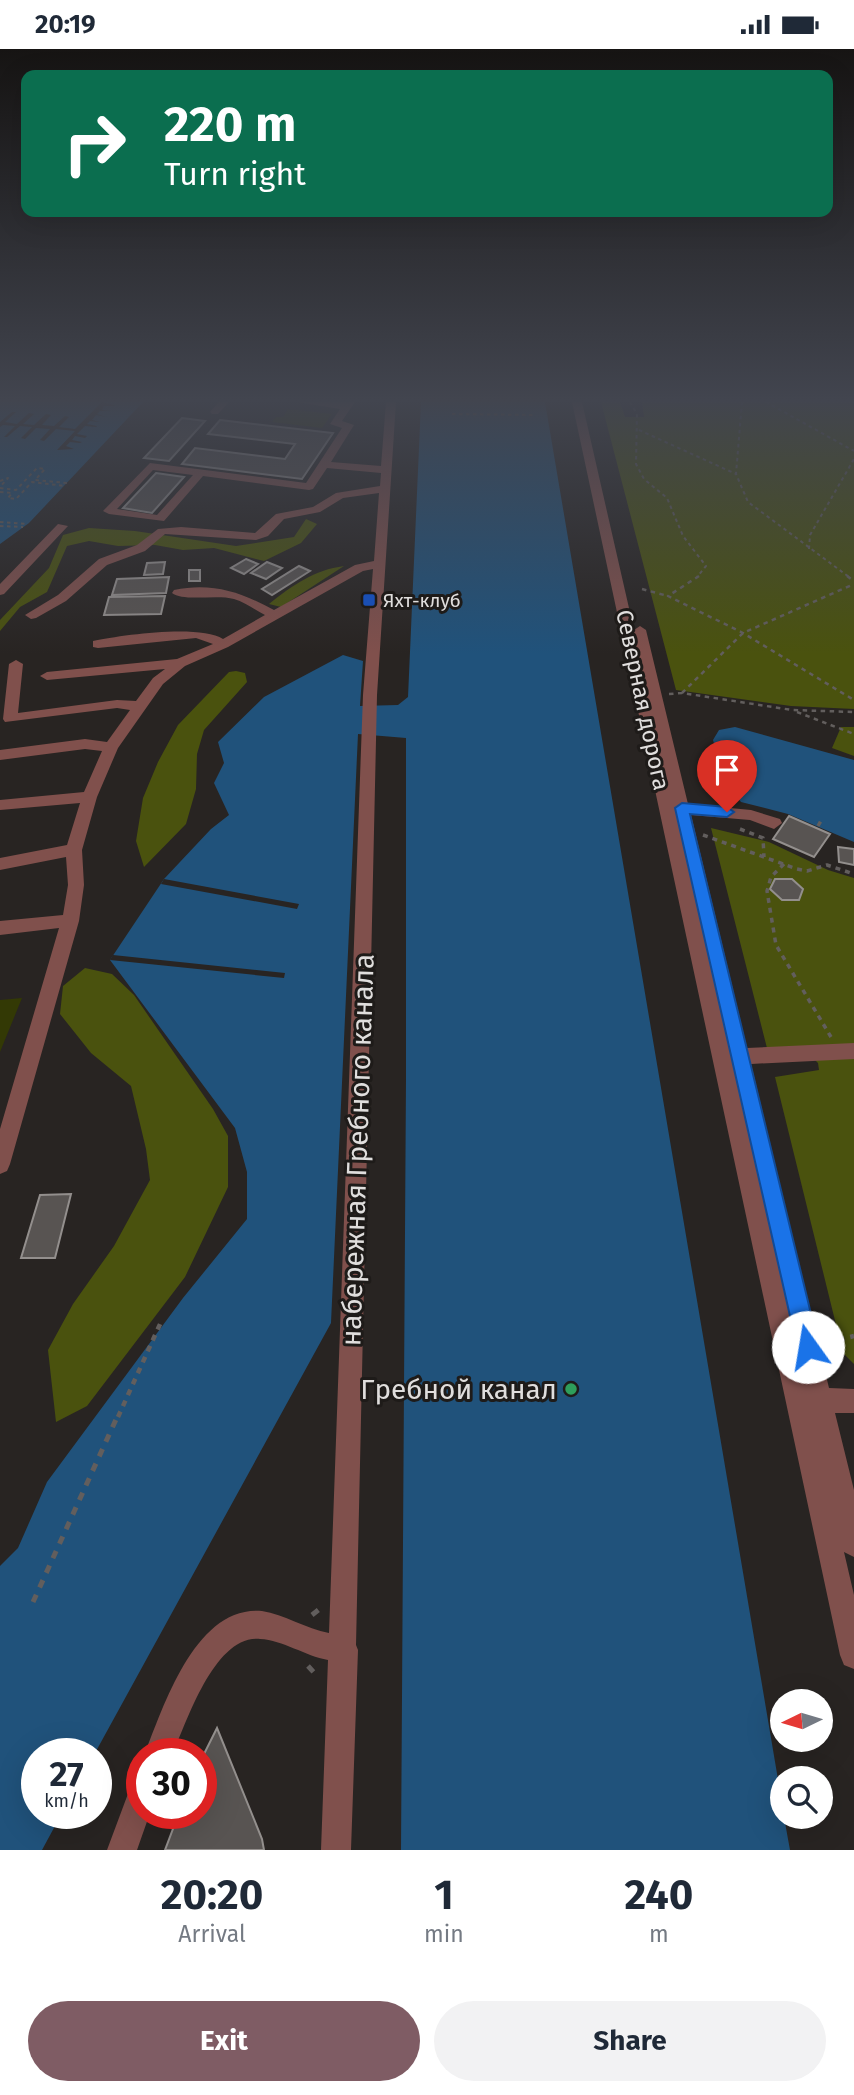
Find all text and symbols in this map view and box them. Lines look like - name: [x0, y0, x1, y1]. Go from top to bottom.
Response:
- text: 20:19: [35, 9, 96, 40]
- text: 220 m: [164, 95, 296, 154]
- icon: right: [49, 98, 140, 189]
- text: Turn right: [164, 155, 306, 193]
- place label: Яхт-клуб: [383, 589, 461, 612]
- marker: Яхт-клуб: [361, 592, 377, 608]
- street label: Северная дорога: [610, 607, 676, 793]
- pin: [697, 740, 757, 812]
- icon: arrive: [708, 751, 746, 789]
- street label: набережная Гребного канала: [334, 953, 381, 1347]
- position arrow: [771, 1310, 845, 1384]
- place label: Гребной канал: [360, 1373, 557, 1406]
- marker: Гребной канал: [563, 1381, 579, 1397]
- north arrow: [770, 1689, 833, 1752]
- map controls: [770, 1689, 833, 1829]
- speed limit sign: 30: [126, 1738, 217, 1829]
- text: 27: [49, 1753, 84, 1795]
- button: search: [770, 1766, 833, 1829]
- text: km/h: [44, 1790, 89, 1812]
- text: 20:20: [161, 1870, 263, 1920]
- text: 1: [434, 1870, 454, 1920]
- text: 240: [624, 1870, 693, 1920]
- text: Arrival: [178, 1920, 246, 1948]
- text: min: [424, 1920, 464, 1948]
- text: m: [649, 1920, 669, 1948]
- button: Exit: [28, 2001, 420, 2081]
- button: Share: [434, 2001, 826, 2081]

